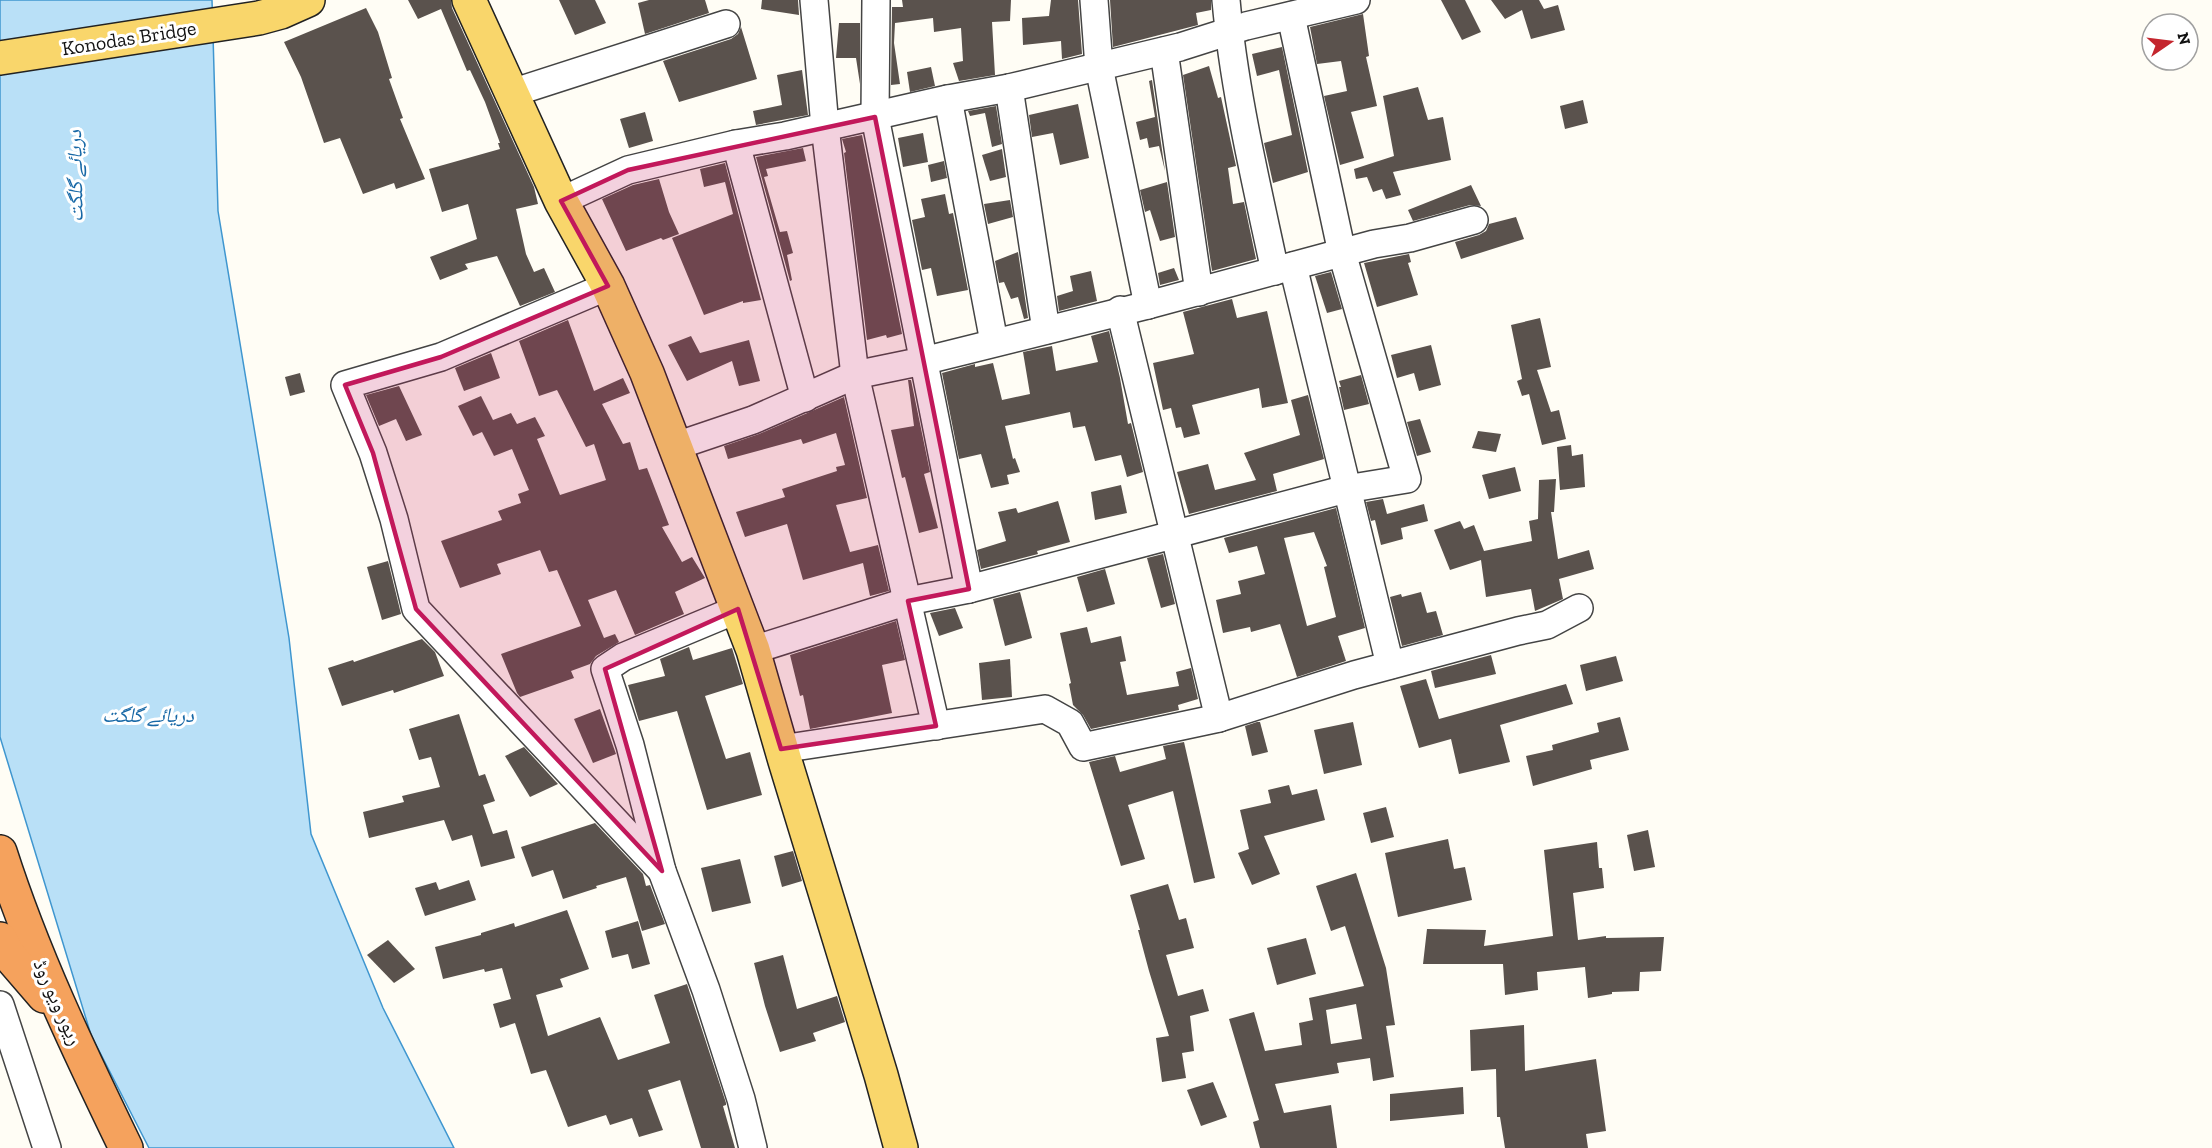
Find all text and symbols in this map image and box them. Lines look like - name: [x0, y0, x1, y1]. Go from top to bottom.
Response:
- north arrow: [2140, 12, 2200, 72]
- street label: Konodas Bridge: [60, 16, 198, 60]
- text: N: [2173, 30, 2195, 47]
- water label: دریائے گلگت: [61, 129, 88, 222]
- water label: دریائے گلگت: [102, 702, 194, 727]
- street label: ریور ویو روڈ: [28, 955, 88, 1049]

